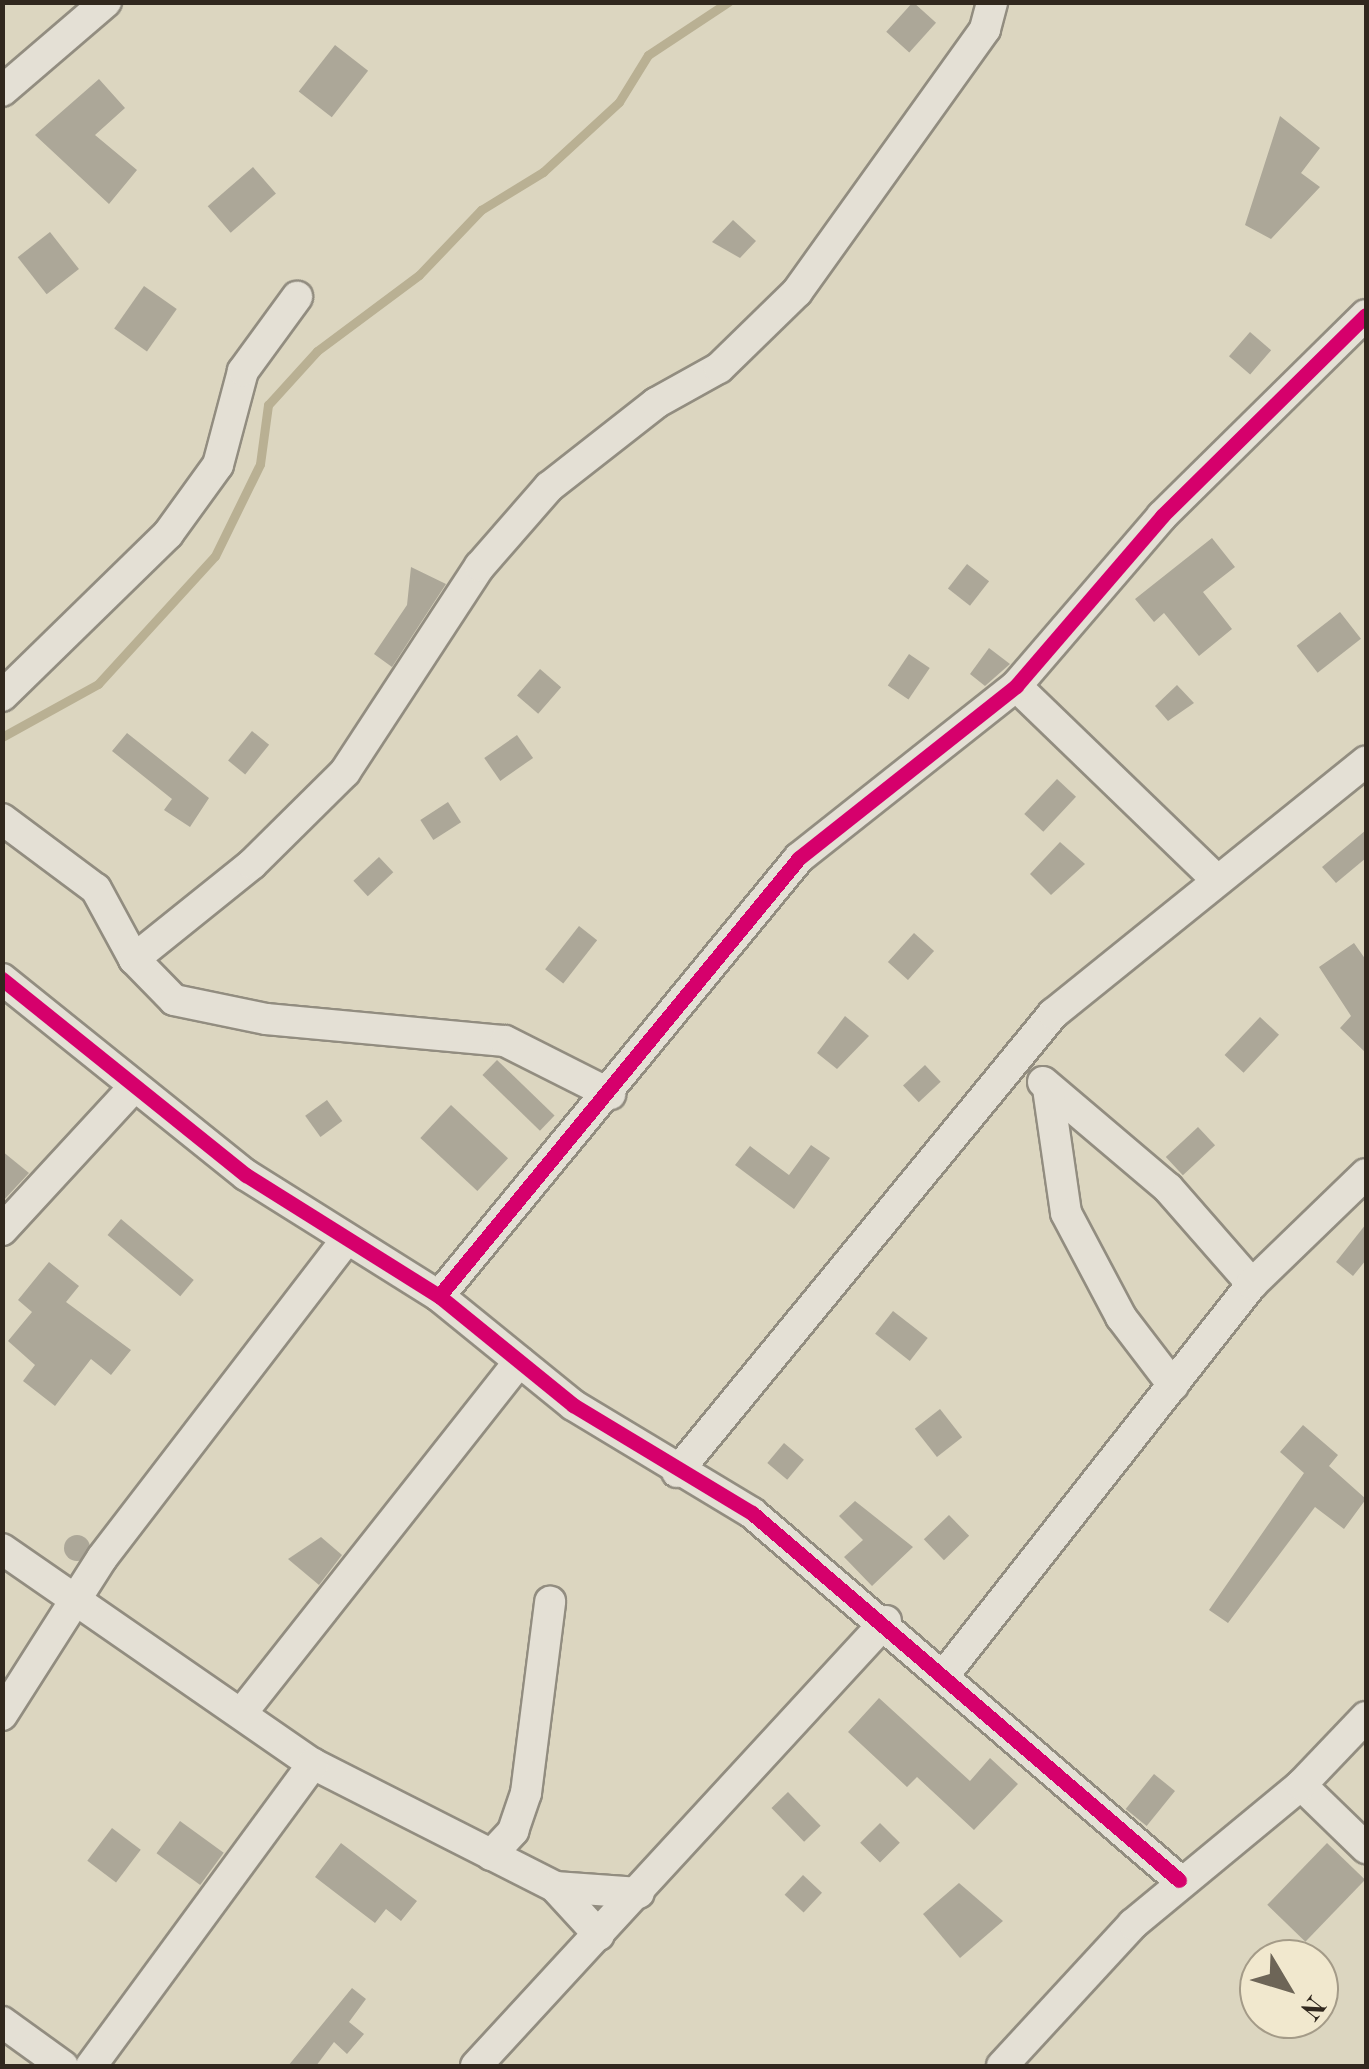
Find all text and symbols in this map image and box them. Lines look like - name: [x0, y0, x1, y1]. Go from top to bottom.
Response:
- north arrow: [1239, 1939, 1339, 2039]
- text: N: [1293, 1989, 1329, 2023]

